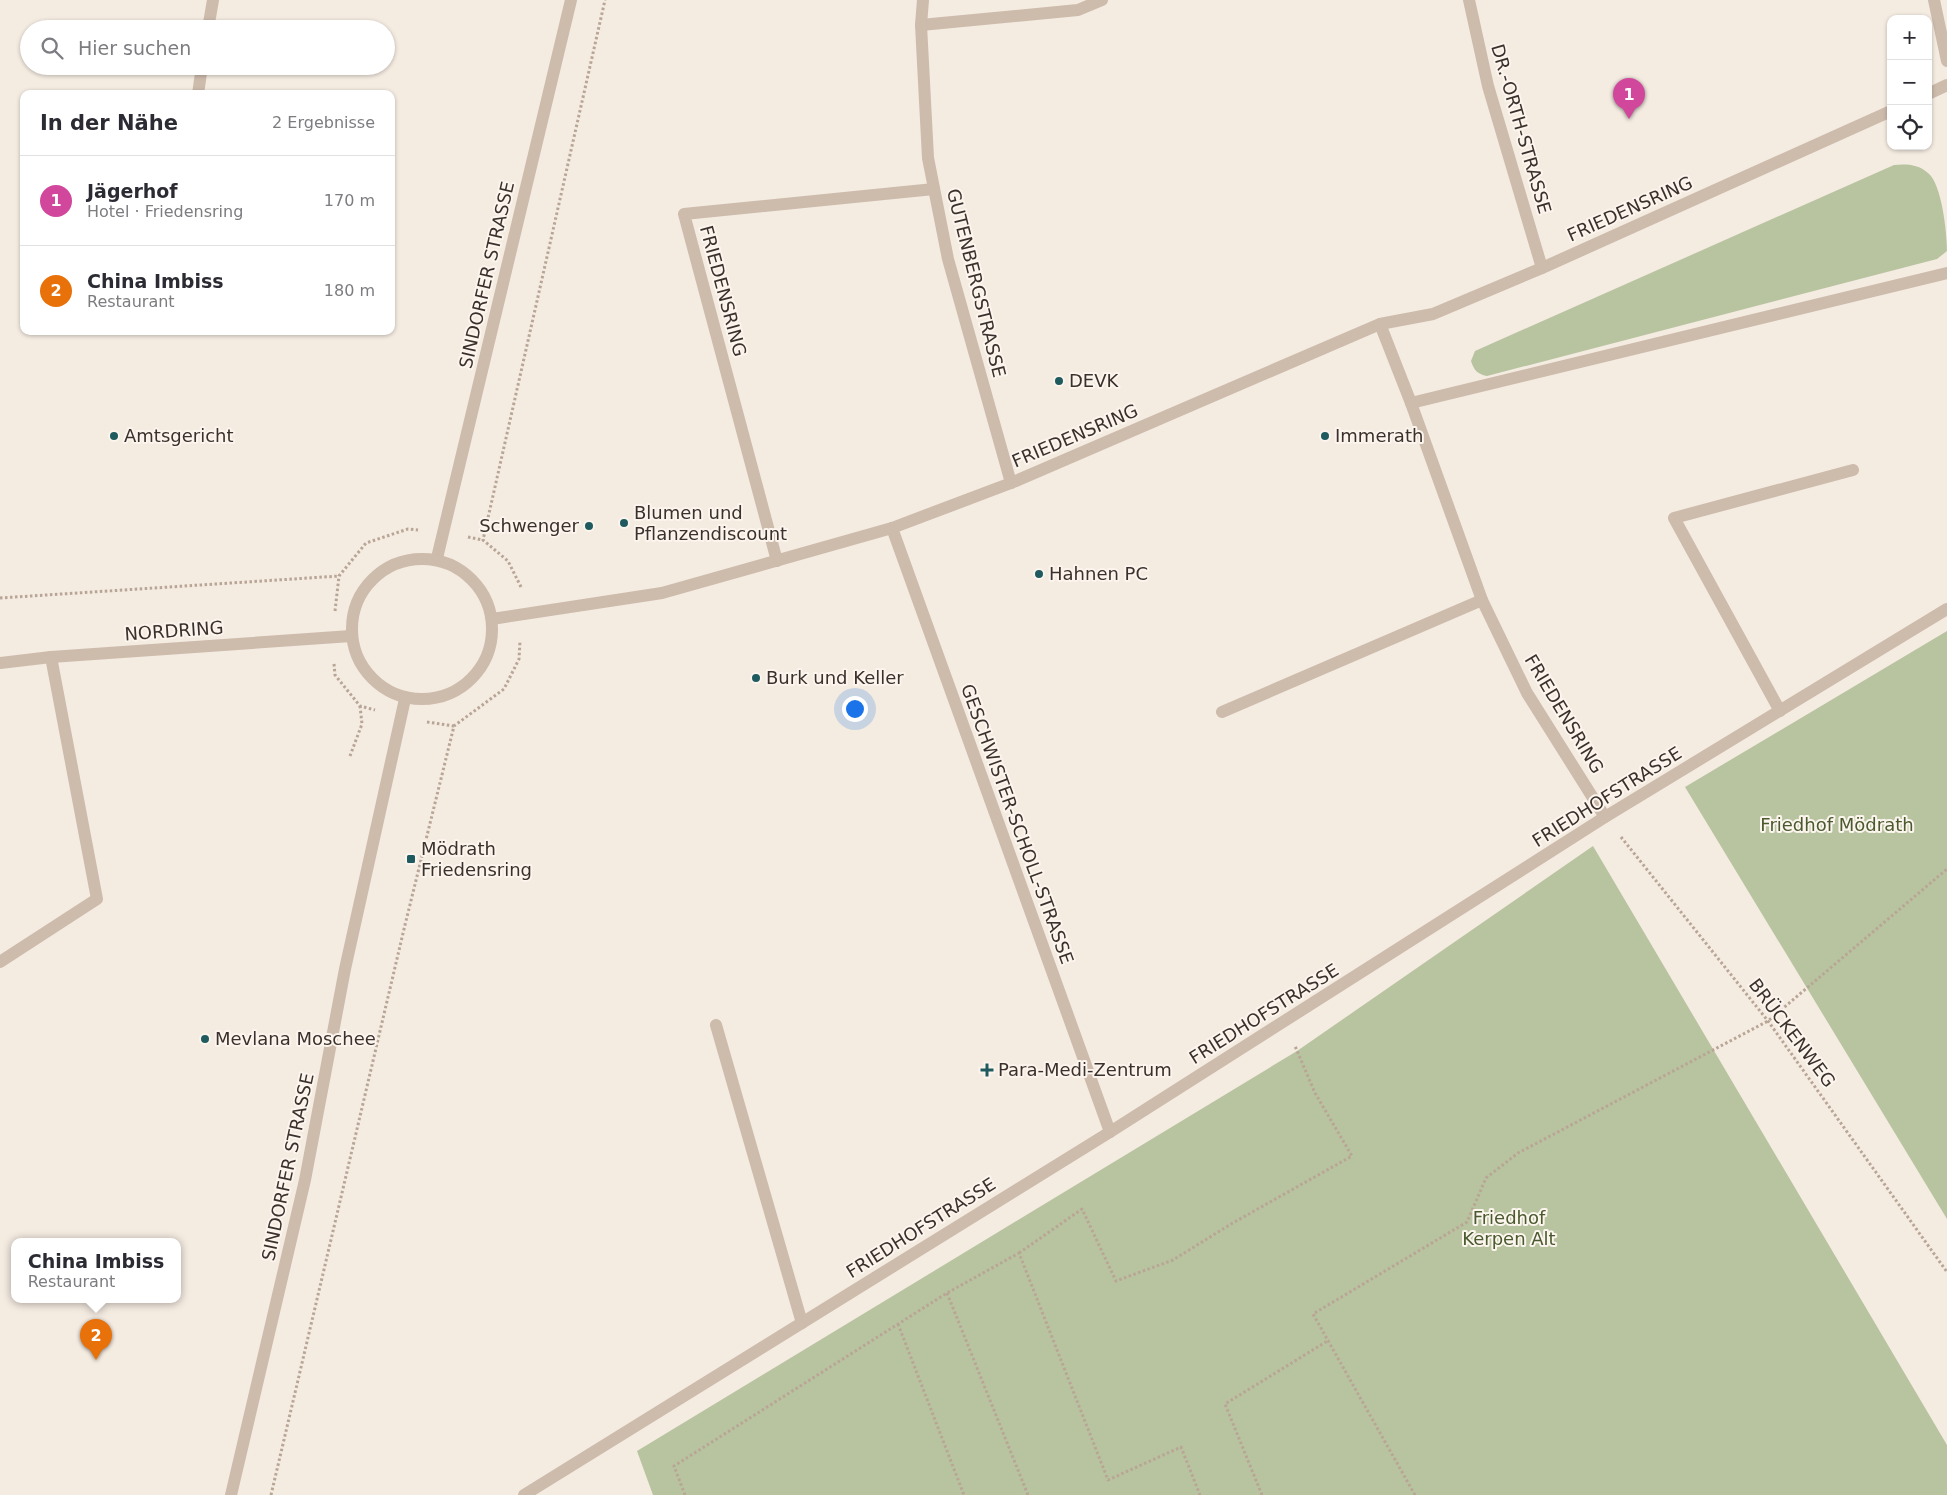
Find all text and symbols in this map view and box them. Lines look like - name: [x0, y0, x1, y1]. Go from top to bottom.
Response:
- map controls: [1887, 15, 1932, 150]
- button: +: [1887, 15, 1932, 60]
- search box: [20, 20, 395, 75]
- icon: search: [38, 34, 66, 62]
- text: Hier suchen: [78, 37, 191, 59]
- street label: DR.-ORTH-STRASSE: [1487, 42, 1556, 216]
- button: −: [1887, 60, 1932, 105]
- pin: 1: [1613, 78, 1645, 119]
- button: locate: [1887, 105, 1932, 150]
- text: In der Nähe: [40, 111, 178, 135]
- text: 2 Ergebnisse: [272, 113, 375, 132]
- street label: FRIEDENSRING: [1564, 172, 1696, 246]
- street label: SINDORFER STRASSE: [455, 179, 518, 371]
- text: Jägerhof: [87, 180, 178, 202]
- street label: GUTENBERGSTRASSE: [943, 186, 1010, 379]
- text: 1: [50, 191, 62, 210]
- text: 170 m: [324, 191, 375, 210]
- text: Hotel · Friedensring: [87, 202, 243, 221]
- street label: FRIEDENSRING: [696, 223, 751, 359]
- text: China Imbiss: [87, 270, 224, 292]
- text: 2: [50, 281, 62, 300]
- text: 180 m: [324, 281, 375, 300]
- text: Restaurant: [87, 292, 175, 311]
- place label: DEVK: [1069, 370, 1120, 391]
- marker: DEVK: [1053, 375, 1065, 387]
- street label: FRIEDENSRING: [1009, 400, 1141, 472]
- place label: Amtsgericht: [124, 425, 234, 446]
- place label: Immerath: [1335, 425, 1423, 446]
- marker: Amtsgericht: [108, 430, 120, 442]
- marker: Immerath: [1319, 430, 1331, 442]
- place label: Blumen und Pflanzendiscount: [634, 502, 787, 544]
- place label: Schwenger: [479, 515, 580, 536]
- marker: Blumen und Pflanzendiscount: [618, 517, 630, 529]
- marker: Schwenger: [583, 520, 595, 532]
- place label: Hahnen PC: [1049, 563, 1148, 584]
- marker: Hahnen PC: [1033, 568, 1045, 580]
- street label: NORDRING: [124, 617, 224, 644]
- street label: FRIEDENSRING: [1521, 651, 1608, 777]
- place label: Burk und Keller: [766, 667, 904, 688]
- marker: Burk und Keller: [750, 672, 762, 684]
- street label: GESCHWISTER-SCHOLL-STRASSE: [957, 681, 1078, 967]
- your location: [842, 696, 868, 722]
- street label: FRIEDHOFSTRASSE: [1528, 742, 1685, 851]
- park label: Friedhof Mödrath: [1760, 814, 1914, 835]
- place label: Mödrath Friedensring: [421, 838, 532, 880]
- marker: Mödrath Friedensring: [405, 853, 417, 865]
- street label: FRIEDHOFSTRASSE: [1185, 959, 1342, 1068]
- street label: BRÜCKENWEG: [1745, 974, 1840, 1091]
- place label: Mevlana Moschee: [215, 1028, 376, 1049]
- marker: Mevlana Moschee: [199, 1033, 211, 1045]
- place label: Para-Medi-Zentrum: [998, 1059, 1172, 1080]
- marker: Para-Medi-Zentrum: [980, 1063, 994, 1077]
- street label: SINDORFER STRASSE: [257, 1071, 318, 1263]
- street label: FRIEDHOFSTRASSE: [842, 1173, 999, 1282]
- park label: Friedhof Kerpen Alt: [1462, 1207, 1556, 1249]
- popup: [11, 1238, 181, 1303]
- text: China Imbiss: [28, 1250, 164, 1272]
- text: Restaurant: [28, 1272, 115, 1291]
- pin: 2: [80, 1319, 112, 1360]

